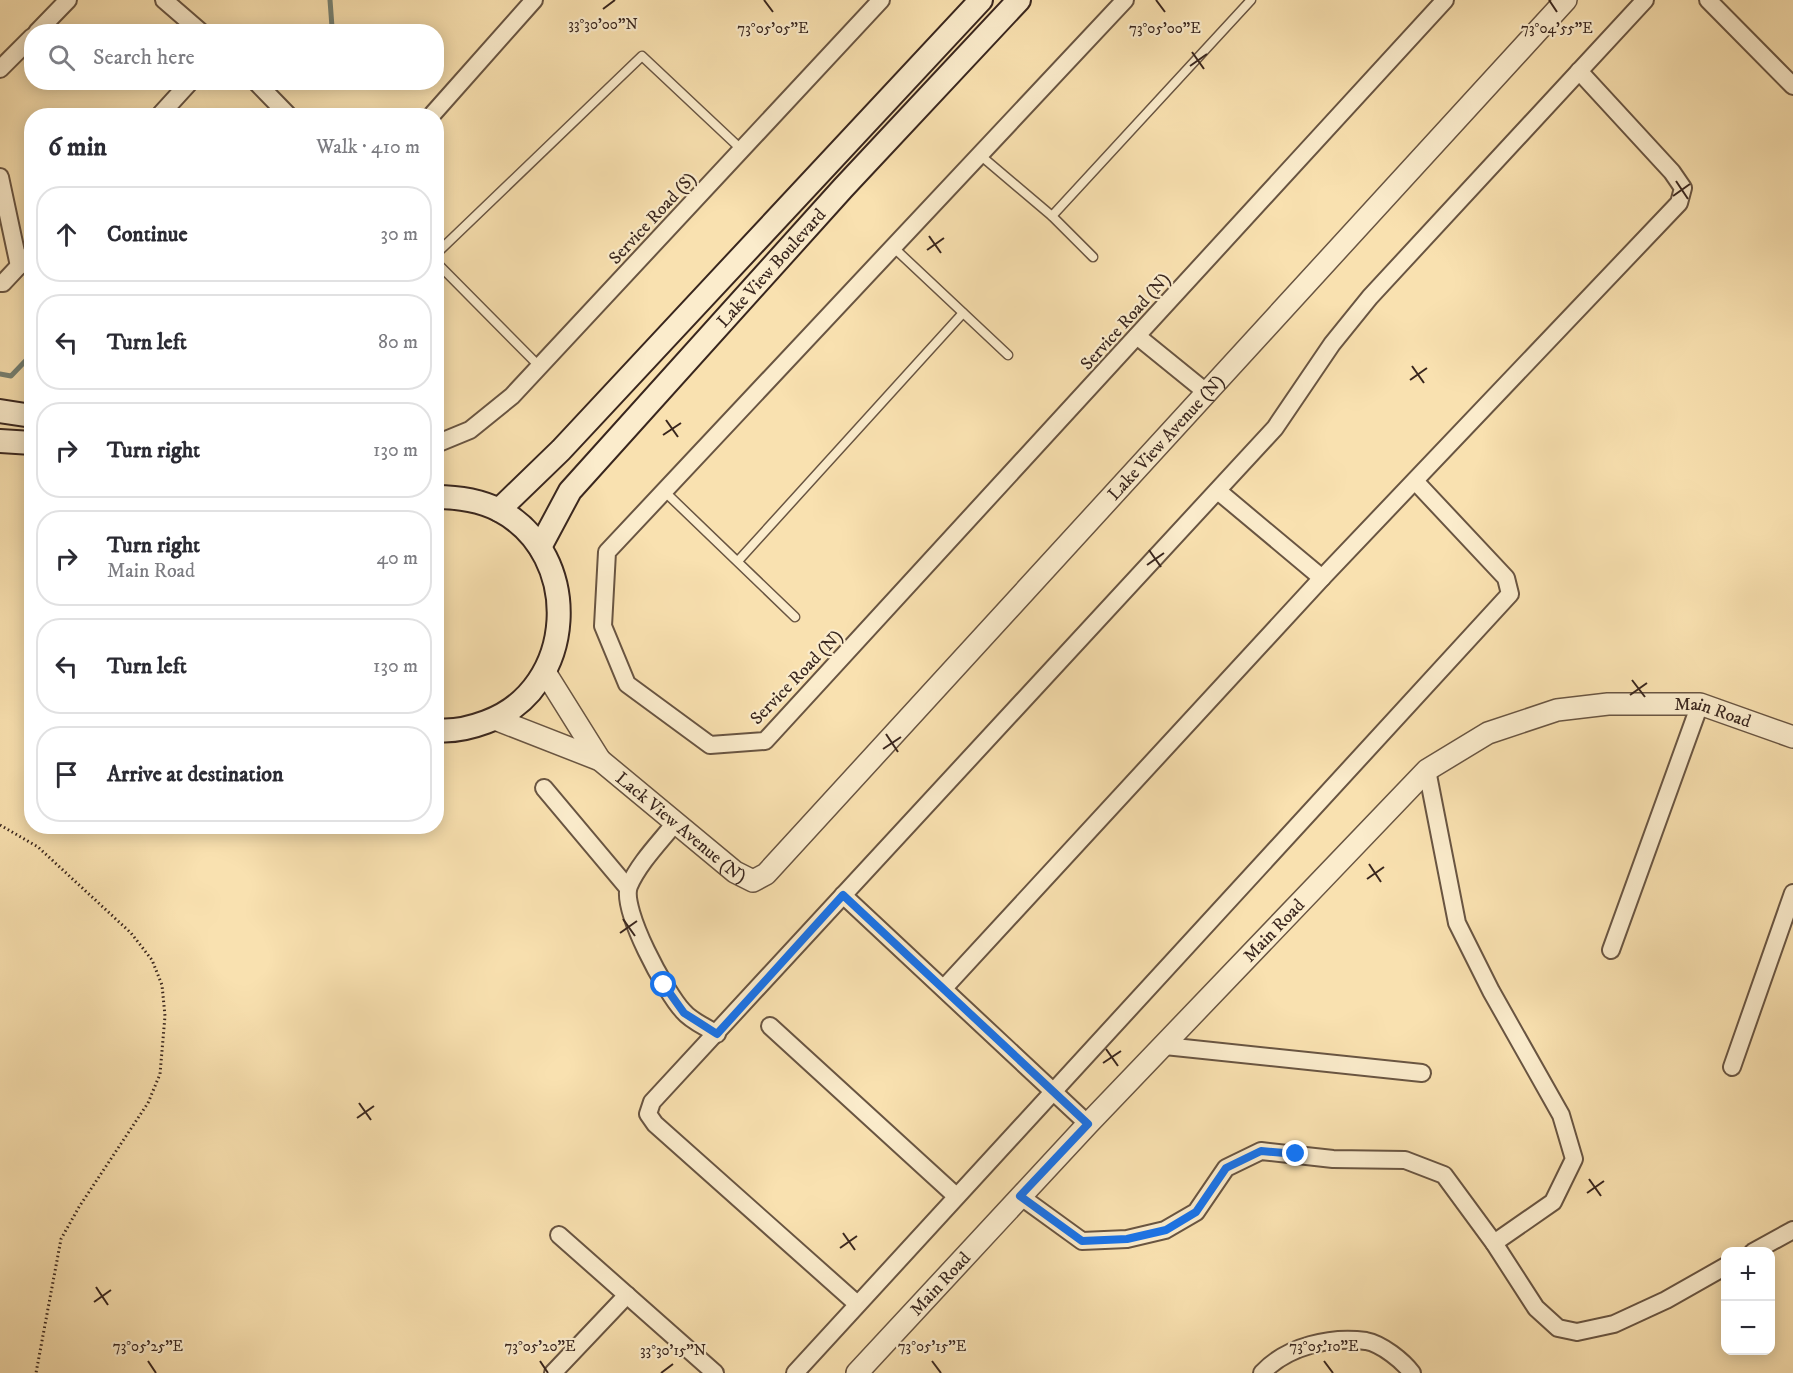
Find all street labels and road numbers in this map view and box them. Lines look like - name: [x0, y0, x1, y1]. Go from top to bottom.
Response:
- street label: Service Road (S): [604, 168, 701, 269]
- street label: Lake View Boulevard: [713, 204, 831, 332]
- street label: Service Road (N): [1076, 268, 1175, 375]
- street label: Lake View Avenue (N): [1104, 371, 1229, 505]
- street label: Service Road (N): [746, 626, 848, 730]
- street label: Main Road: [1674, 694, 1754, 733]
- street label: Lack View Avenue (N): [611, 768, 750, 888]
- street label: Main Road: [1239, 895, 1310, 967]
- street label: Main Road: [906, 1248, 976, 1321]

